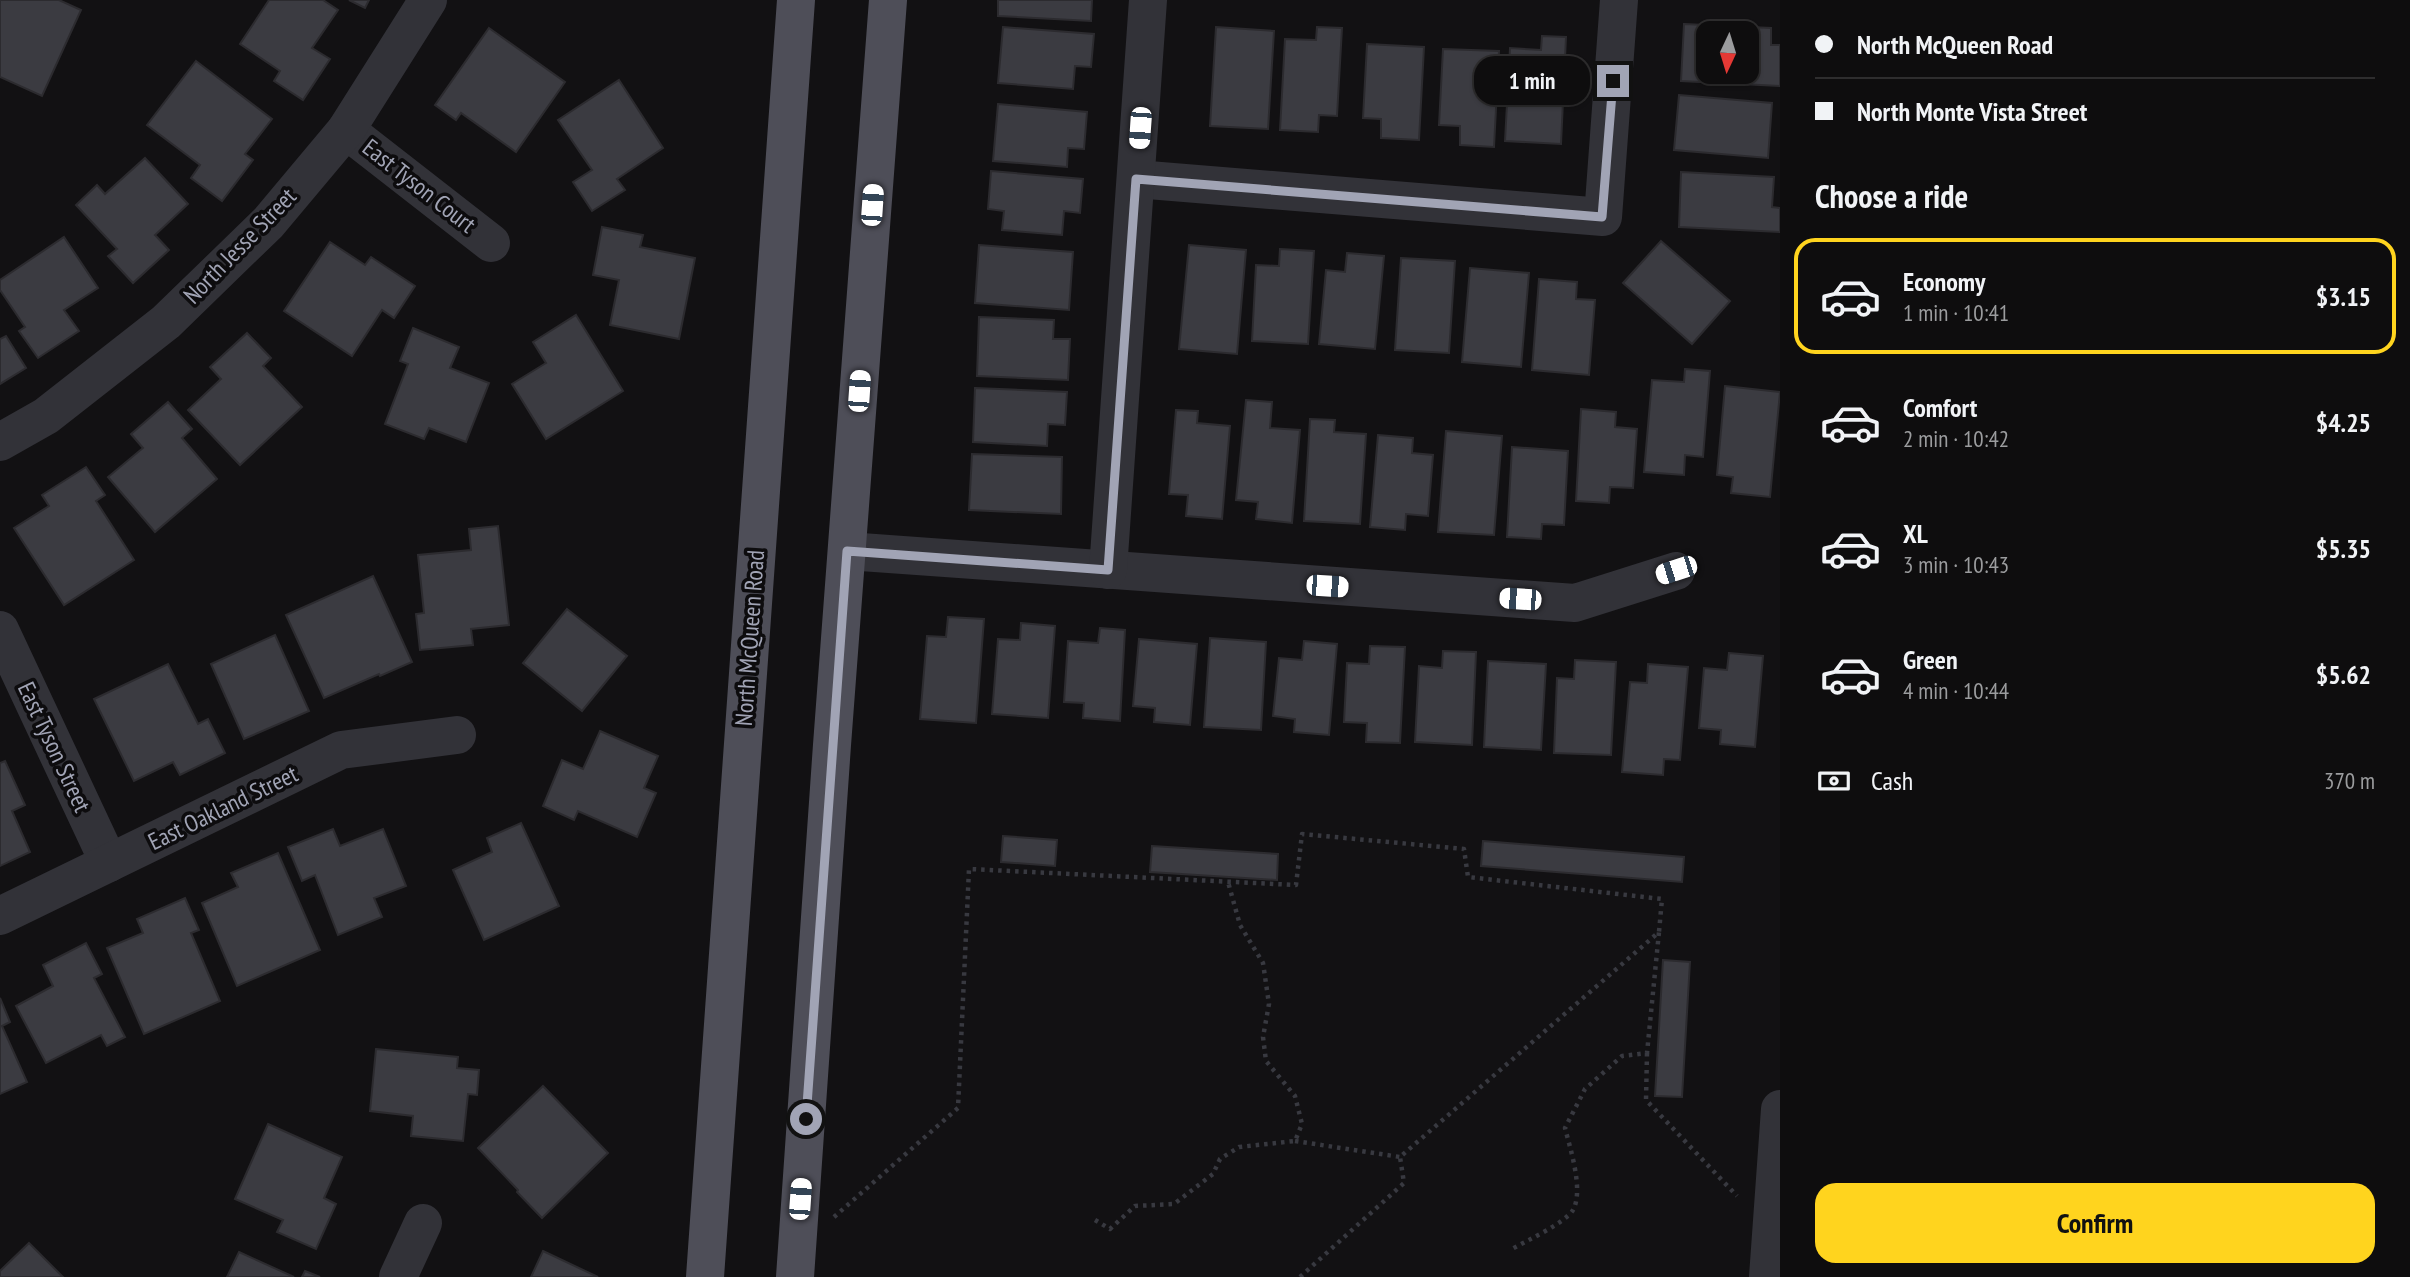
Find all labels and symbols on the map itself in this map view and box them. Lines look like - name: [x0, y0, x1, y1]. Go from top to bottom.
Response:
- north arrow: [1696, 21, 1759, 84]
- callout: 1 min: [1473, 56, 1588, 106]
- route end: [1597, 65, 1629, 97]
- car: [1129, 106, 1152, 150]
- street label: East Tyson Court: [356, 132, 482, 240]
- street label: North Jesse Street: [177, 181, 303, 310]
- car: [861, 183, 884, 227]
- car: [848, 369, 871, 413]
- street label: North McQueen Road: [728, 549, 771, 727]
- car: [1653, 554, 1700, 586]
- car: [1306, 574, 1349, 598]
- car: [1499, 587, 1542, 611]
- street label: East Tyson Street: [11, 677, 98, 817]
- street label: East Oakland Street: [143, 758, 303, 857]
- route start: [790, 1103, 822, 1135]
- car: [789, 1177, 812, 1221]

